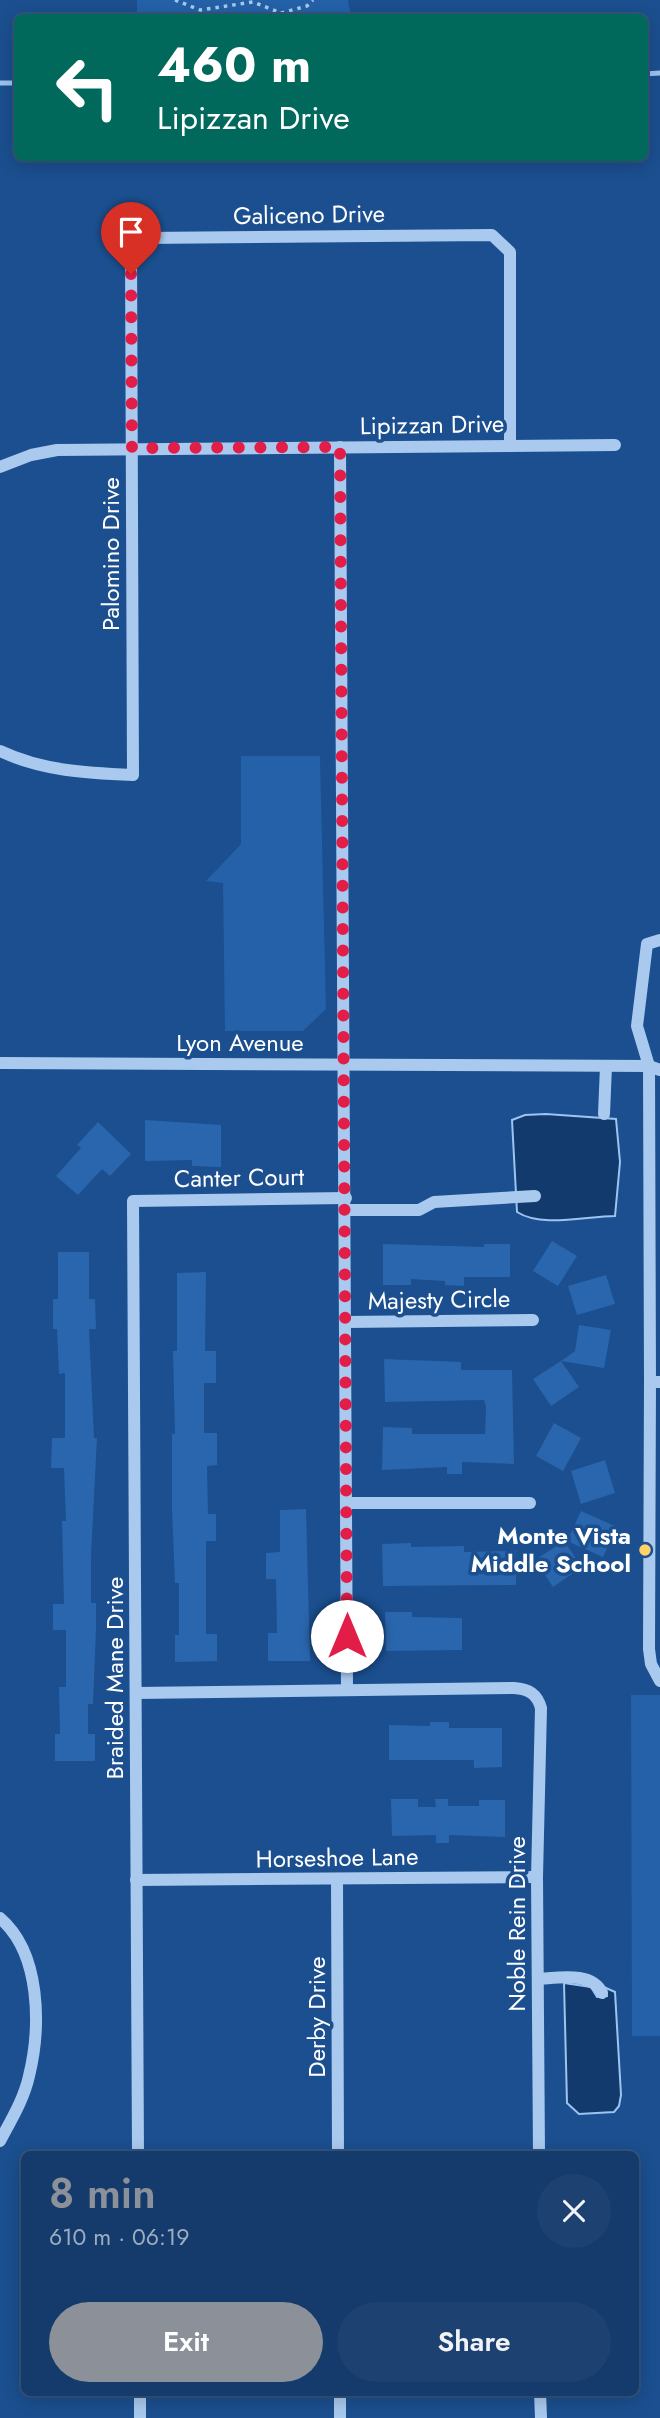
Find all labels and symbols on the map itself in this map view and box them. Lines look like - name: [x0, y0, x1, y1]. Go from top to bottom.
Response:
- street label: Galiceno Drive: [233, 196, 385, 233]
- pin: [101, 202, 161, 274]
- street label: Lipizzan Drive: [359, 406, 505, 443]
- street label: Palomino Drive: [93, 477, 128, 631]
- street label: Lyon Avenue: [176, 1025, 304, 1060]
- street label: Canter Court: [174, 1159, 305, 1196]
- street label: Majesty Circle: [367, 1281, 511, 1318]
- place label: Monte Vista Middle School: [471, 1518, 631, 1581]
- marker: Monte Vista Middle School: [637, 1542, 653, 1558]
- street label: Braided Mane Drive: [97, 1577, 132, 1779]
- position arrow: [310, 1599, 384, 1673]
- street label: Noble Rein Drive: [499, 1836, 534, 2012]
- street label: Horseshoe Lane: [255, 1839, 419, 1876]
- street label: Derby Drive: [299, 1956, 334, 2078]

